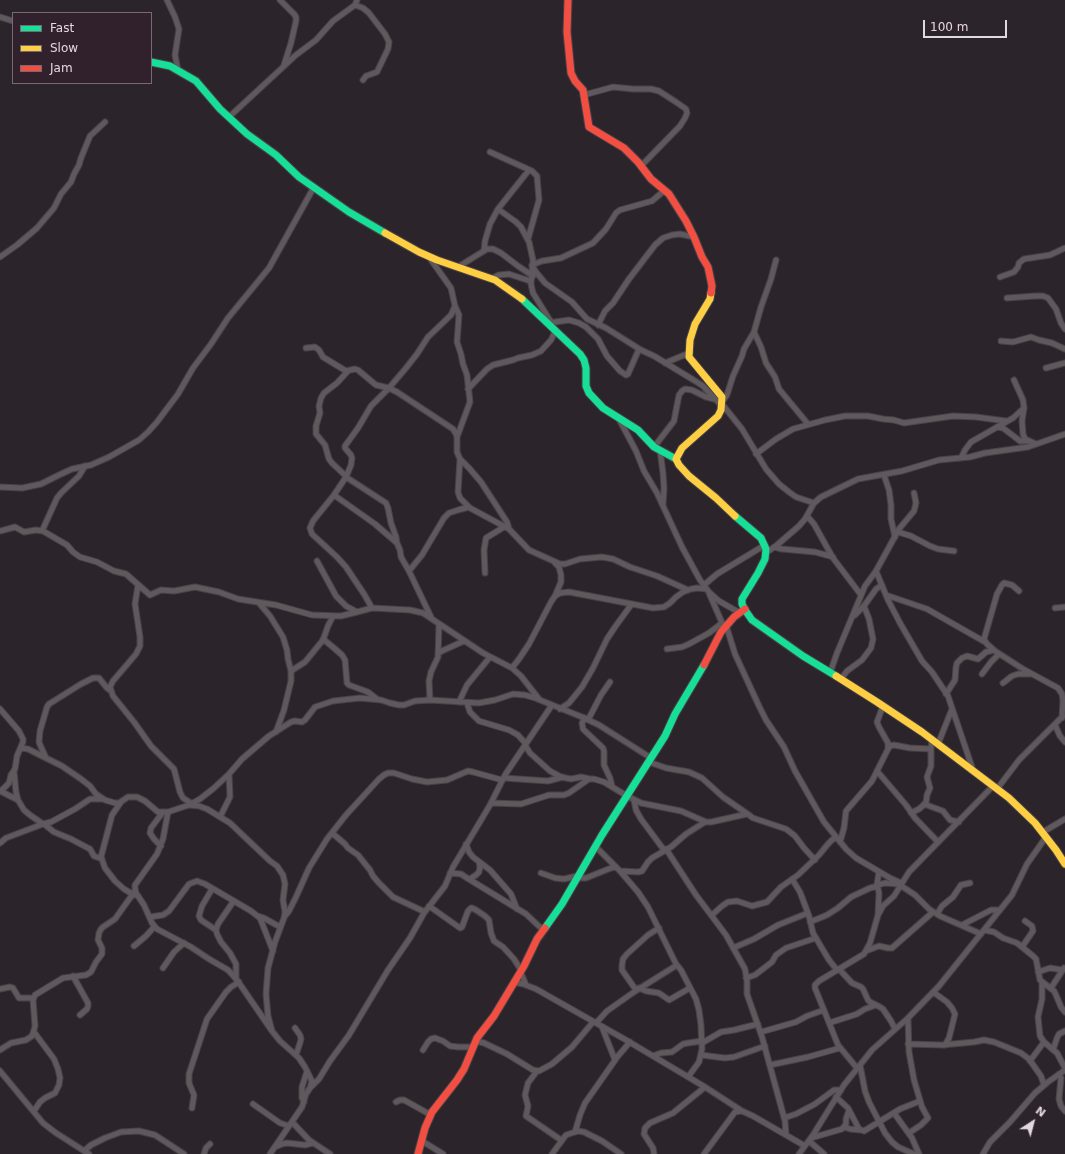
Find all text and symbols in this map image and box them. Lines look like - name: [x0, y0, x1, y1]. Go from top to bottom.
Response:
- legend: [12, 12, 152, 84]
- scale bar: [925, 12, 1009, 38]
- text: 100 m: [930, 20, 968, 34]
- text: Fast: [50, 21, 74, 35]
- text: Slow: [50, 41, 78, 55]
- text: Jam: [50, 61, 73, 75]
- north arrow: [1013, 1102, 1053, 1142]
- text: N: [1033, 1104, 1048, 1120]

